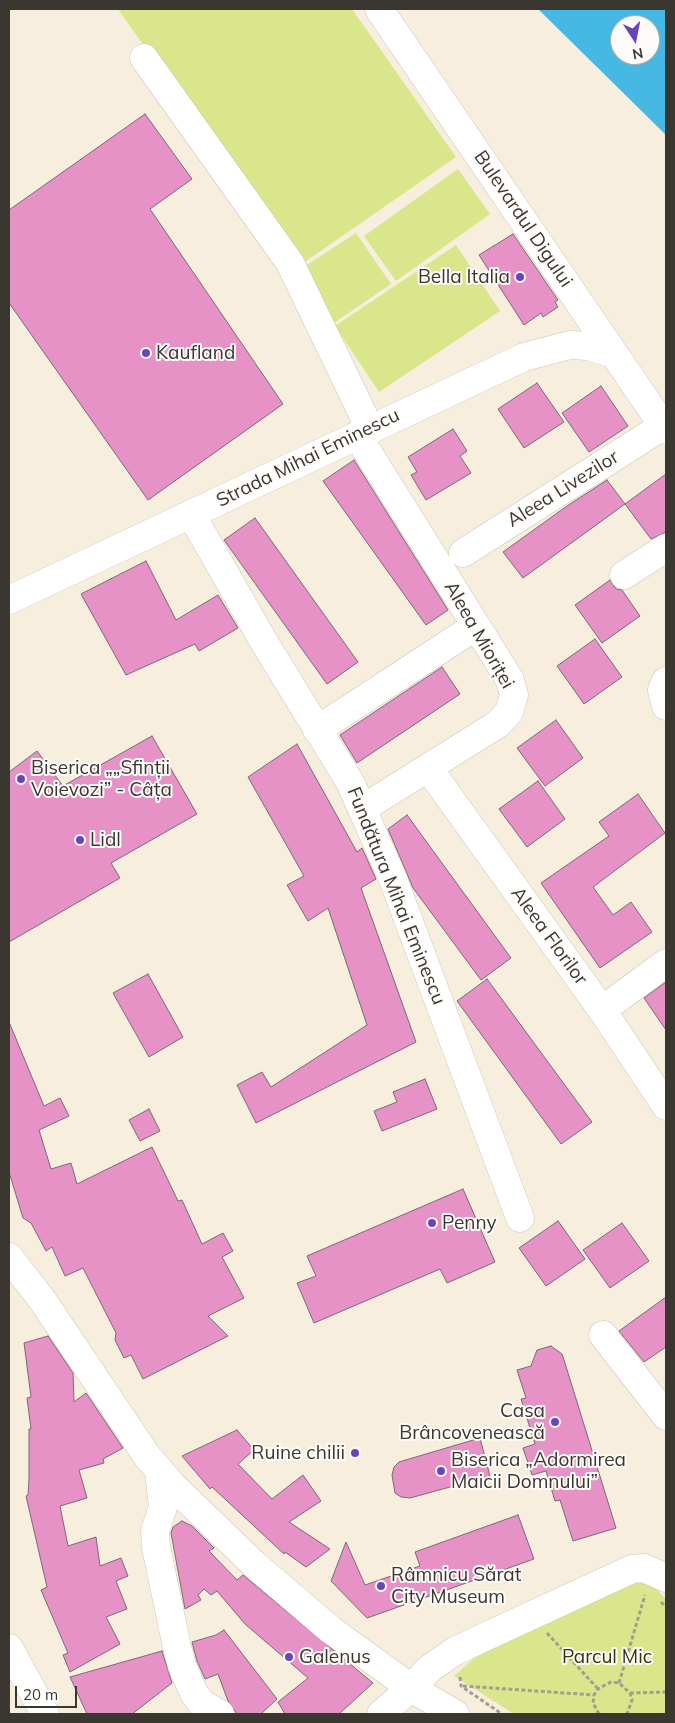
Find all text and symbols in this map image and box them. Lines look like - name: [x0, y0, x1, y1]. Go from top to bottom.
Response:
- north arrow: [610, 15, 660, 65]
- text: N: [631, 44, 645, 64]
- street label: Bulevardul Digului: [469, 146, 577, 292]
- place label: Bella Italia: [418, 266, 510, 288]
- marker: Bella Italia: [514, 271, 526, 283]
- place label: Kaufland: [156, 342, 235, 364]
- marker: Kaufland: [140, 347, 152, 359]
- street label: Strada Mihai Eminescu: [213, 404, 403, 512]
- street label: Aleea Livezilor: [503, 446, 623, 532]
- street label: Aleea Mioriței: [439, 577, 519, 693]
- place label: Biserica „„Sfinții Voievozi” - Câța: [31, 757, 172, 801]
- marker: Biserica „„Sfinții Voievozi” - Câța: [15, 773, 27, 785]
- street label: Fundătura Mihai Eminescu: [342, 784, 450, 1008]
- place label: Lidl: [90, 829, 121, 851]
- marker: Lidl: [74, 834, 86, 846]
- street label: Aleea Florilor: [506, 883, 592, 989]
- place label: Penny: [442, 1212, 497, 1234]
- marker: Penny: [426, 1217, 438, 1229]
- place label: Casa Brâncovenească: [399, 1400, 545, 1444]
- marker: Casa Brâncovenească: [549, 1416, 561, 1428]
- place label: Ruine chilii: [251, 1442, 345, 1464]
- marker: Ruine chilii: [349, 1447, 361, 1459]
- place label: Biserica „Adormirea Maicii Domnului”: [451, 1449, 626, 1493]
- marker: Biserica „Adormirea Maicii Domnului”: [435, 1465, 447, 1477]
- place label: Râmnicu Sărat City Museum: [391, 1564, 521, 1608]
- marker: Râmnicu Sărat City Museum: [375, 1580, 387, 1592]
- place label: Galenus: [299, 1646, 371, 1668]
- park label: Parcul Mic: [562, 1646, 652, 1668]
- marker: Galenus: [283, 1651, 295, 1663]
- scale bar: [18, 1676, 80, 1708]
- text: 20 m: [23, 1685, 58, 1704]

